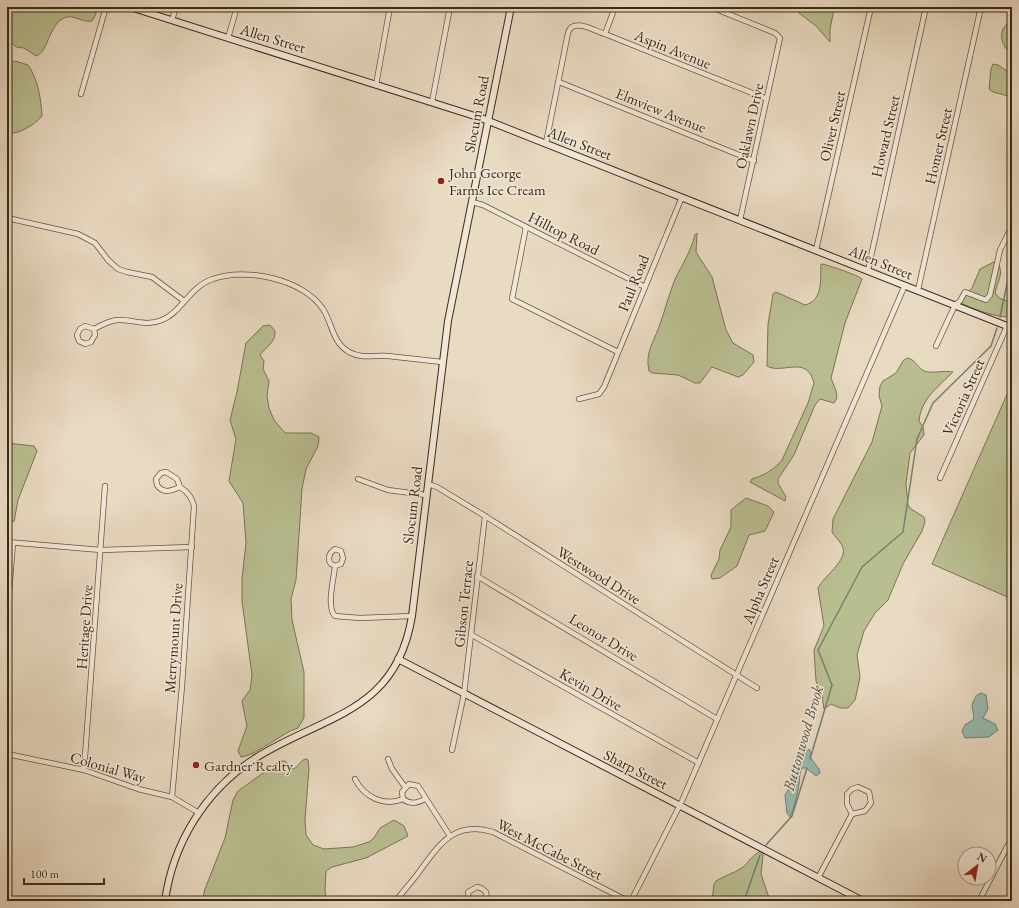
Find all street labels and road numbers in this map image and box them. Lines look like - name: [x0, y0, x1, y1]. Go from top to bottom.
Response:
- street label: Allen Street: [237, 19, 308, 57]
- street label: Aspin Avenue: [631, 25, 714, 73]
- street label: Slocum Road: [459, 73, 493, 154]
- street label: Oaklawn Drive: [731, 81, 767, 171]
- street label: Elmview Avenue: [613, 83, 709, 137]
- street label: Oliver Street: [815, 89, 849, 163]
- street label: Howard Street: [866, 93, 904, 179]
- street label: Homer Street: [920, 106, 956, 186]
- street label: Allen Street: [544, 122, 615, 164]
- street label: Hilltop Road: [525, 207, 603, 259]
- street label: Allen Street: [845, 240, 916, 284]
- street label: Paul Road: [613, 252, 653, 314]
- street label: Victoria Street: [938, 355, 989, 438]
- street label: Slocum Road: [398, 465, 426, 545]
- street label: Westwood Drive: [554, 542, 644, 608]
- street label: Alpha Street: [737, 553, 783, 627]
- street label: Gibson Terrace: [449, 559, 477, 649]
- street label: Merrymount Drive: [160, 582, 186, 694]
- street label: Heritage Drive: [72, 584, 96, 670]
- street label: Leonor Drive: [566, 609, 642, 665]
- street label: Kevin Drive: [556, 663, 626, 715]
- street label: Sharp Street: [601, 745, 672, 793]
- street label: Colonial Way: [68, 747, 148, 787]
- street label: West McCabe Street: [494, 814, 606, 884]

